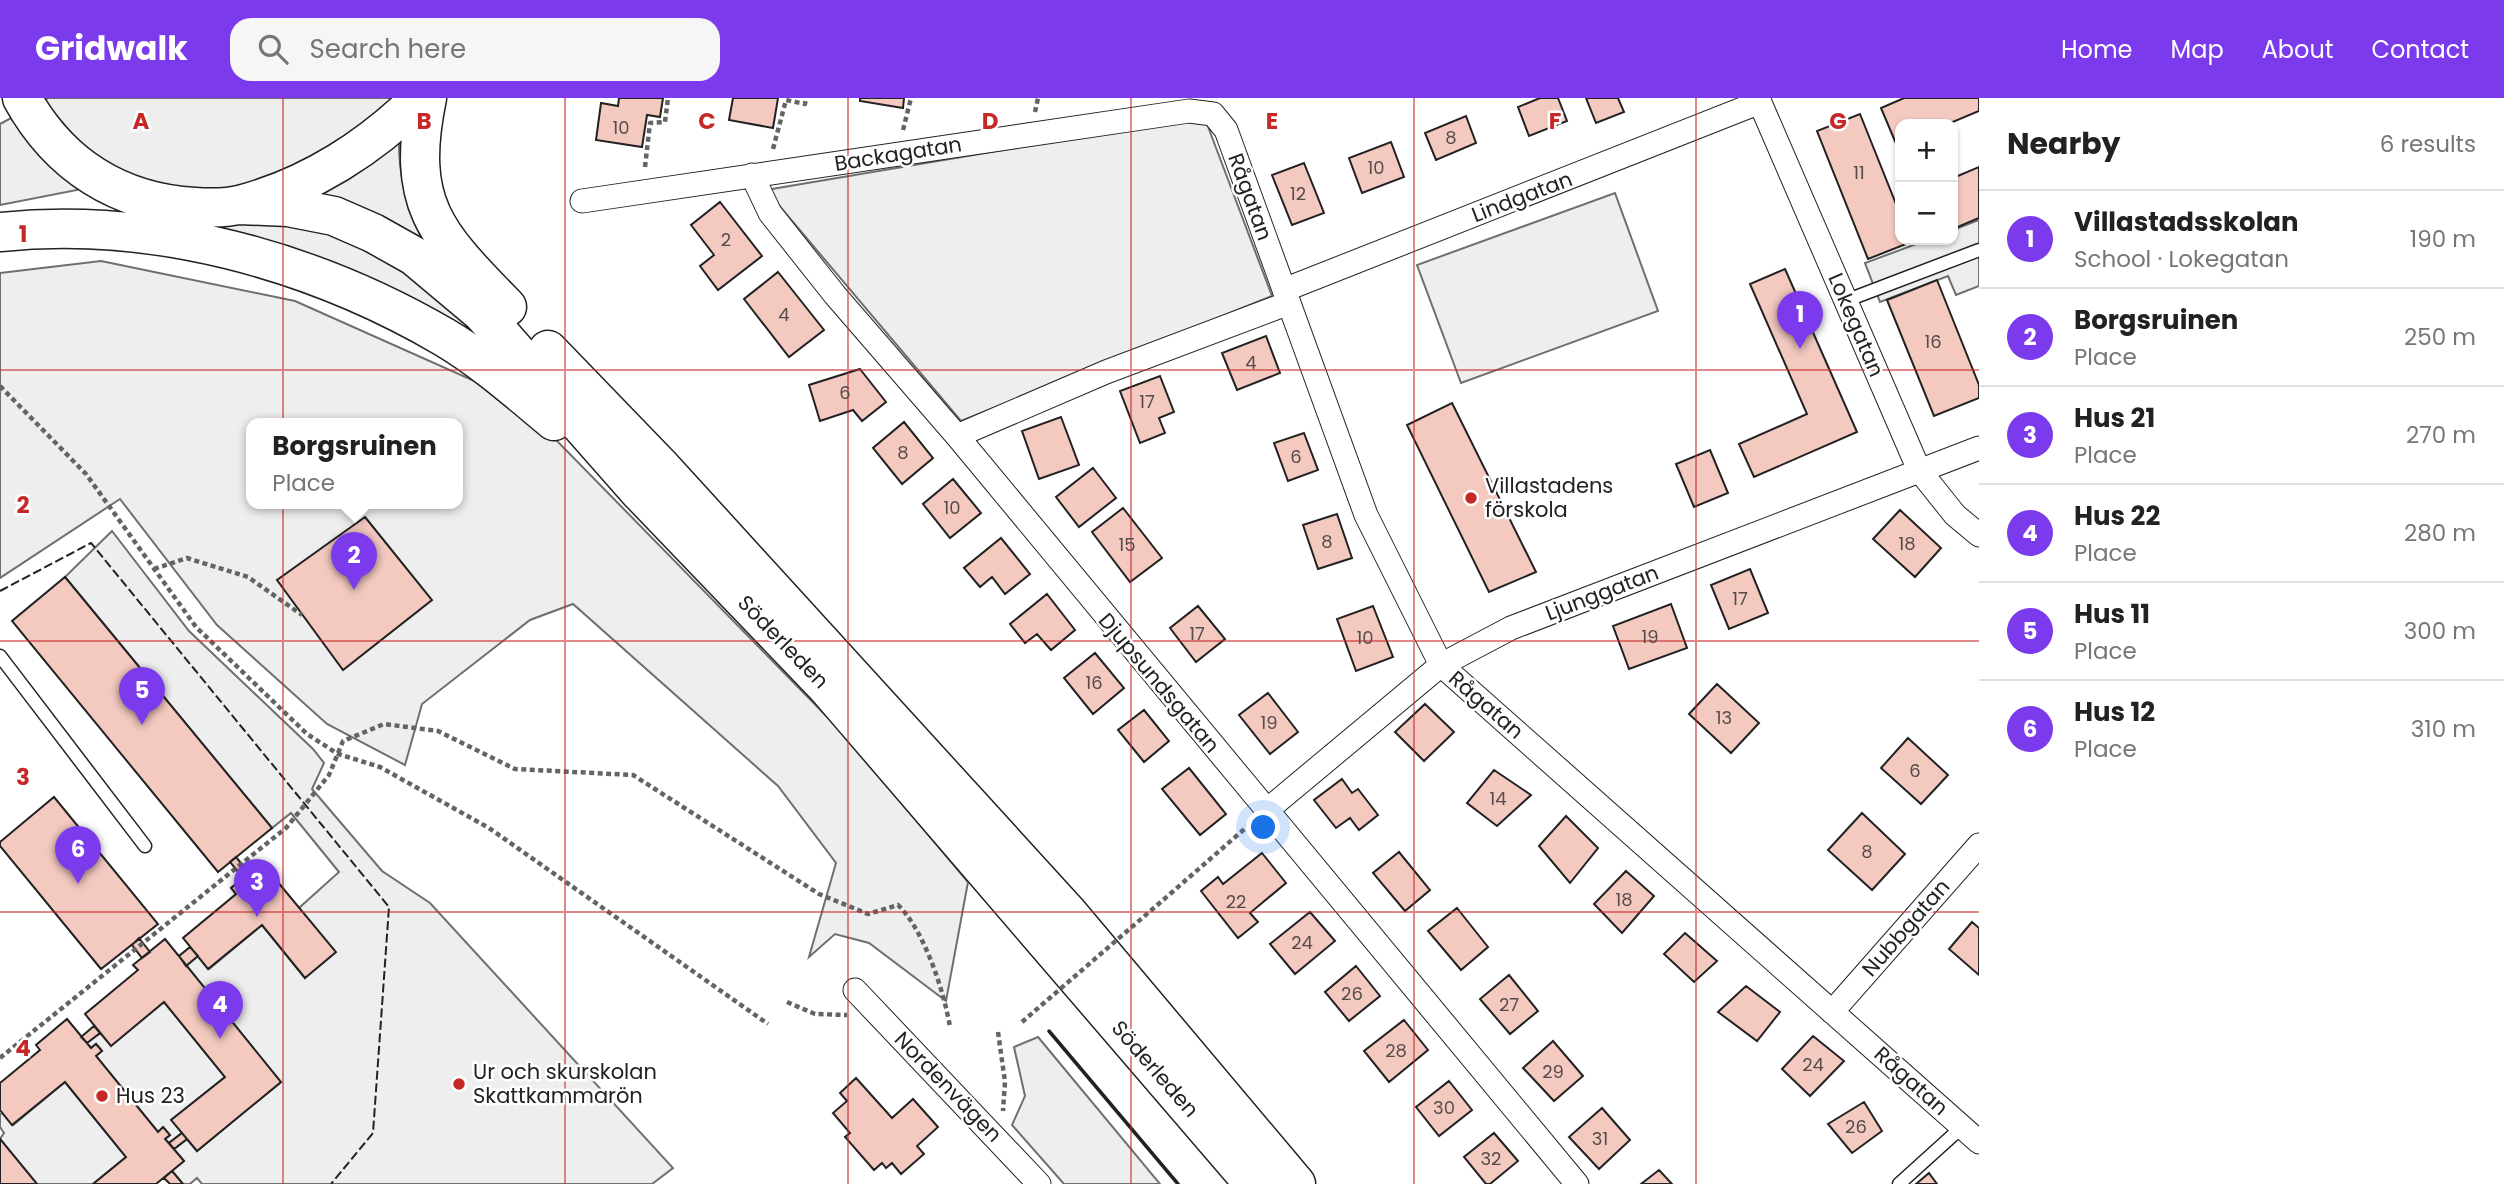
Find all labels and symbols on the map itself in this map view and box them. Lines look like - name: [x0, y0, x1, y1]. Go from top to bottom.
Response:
- text: A: [133, 105, 150, 137]
- text: B: [416, 105, 432, 137]
- text: C: [698, 105, 716, 137]
- text: D: [982, 105, 998, 137]
- text: E: [1266, 105, 1278, 137]
- text: F: [1549, 105, 1561, 137]
- text: G: [1829, 105, 1847, 137]
- house number: 10: [612, 115, 630, 140]
- house number: 8: [1445, 125, 1457, 150]
- street label: Backagatan: [832, 129, 964, 178]
- street label: Rågatan: [1221, 149, 1280, 244]
- house number: 10: [1367, 155, 1385, 180]
- house number: 11: [1853, 160, 1865, 185]
- street label: Lindgatan: [1467, 164, 1576, 229]
- house number: 12: [1290, 181, 1306, 206]
- text: 1: [19, 218, 27, 250]
- house number: 2: [721, 227, 731, 252]
- street label: Lokegatan: [1822, 268, 1891, 381]
- pin: 1: [1777, 291, 1823, 349]
- house number: 4: [778, 302, 790, 327]
- house number: 16: [1924, 329, 1942, 354]
- house number: 4: [1245, 350, 1257, 375]
- house number: 6: [839, 380, 851, 405]
- house number: 17: [1139, 389, 1155, 414]
- house number: 8: [897, 440, 909, 465]
- house number: 6: [1290, 444, 1302, 469]
- place label: Villastadens förskola: [1485, 471, 1613, 524]
- text: 2: [16, 489, 30, 521]
- marker: Villastadens förskola: [1463, 490, 1479, 506]
- house number: 10: [943, 495, 961, 520]
- house number: 8: [1321, 529, 1333, 554]
- house number: 18: [1898, 531, 1916, 556]
- pin: 2: [331, 532, 377, 590]
- house number: 15: [1118, 532, 1136, 557]
- street label: Ljunggatan: [1541, 558, 1663, 627]
- house number: 17: [1732, 586, 1748, 611]
- street label: Söderleden: [731, 589, 835, 695]
- street label: Djupsundsgatan: [1092, 607, 1227, 759]
- house number: 17: [1189, 621, 1205, 646]
- house number: 19: [1641, 624, 1659, 649]
- house number: 10: [1356, 625, 1374, 650]
- street label: Rågatan: [1443, 664, 1530, 745]
- pin: 5: [119, 667, 165, 725]
- house number: 16: [1085, 670, 1103, 695]
- house number: 13: [1716, 705, 1732, 730]
- house number: 19: [1260, 710, 1278, 735]
- house number: 6: [1909, 758, 1921, 783]
- text: 3: [16, 761, 30, 793]
- house number: 14: [1489, 786, 1507, 811]
- your location: [1246, 810, 1280, 844]
- pin: 6: [55, 826, 101, 884]
- house number: 8: [1861, 839, 1873, 864]
- pin: 3: [234, 859, 280, 917]
- street label: Nubbgatan: [1855, 873, 1956, 983]
- house number: 18: [1615, 887, 1633, 912]
- house number: 22: [1226, 889, 1246, 914]
- house number: 24: [1291, 930, 1313, 955]
- pin: 4: [197, 981, 243, 1039]
- house number: 26: [1341, 981, 1363, 1006]
- house number: 27: [1499, 992, 1519, 1017]
- street label: Söderleden: [1105, 1014, 1206, 1123]
- street label: Nordenvägen: [888, 1025, 1009, 1148]
- text: 4: [15, 1032, 31, 1064]
- house number: 28: [1385, 1038, 1407, 1063]
- street label: Rågatan: [1868, 1040, 1955, 1122]
- house number: 24: [1802, 1052, 1824, 1077]
- place label: Ur och skurskolan Skattkammarön: [473, 1057, 657, 1110]
- house number: 29: [1542, 1059, 1564, 1084]
- marker: Ur och skurskolan Skattkammarön: [451, 1076, 467, 1092]
- place label: Hus 23: [116, 1081, 185, 1110]
- marker: Hus 23: [94, 1088, 110, 1104]
- house number: 30: [1433, 1095, 1455, 1120]
- house number: 26: [1845, 1114, 1867, 1139]
- house number: 31: [1592, 1126, 1608, 1151]
- house number: 32: [1481, 1146, 1501, 1171]

